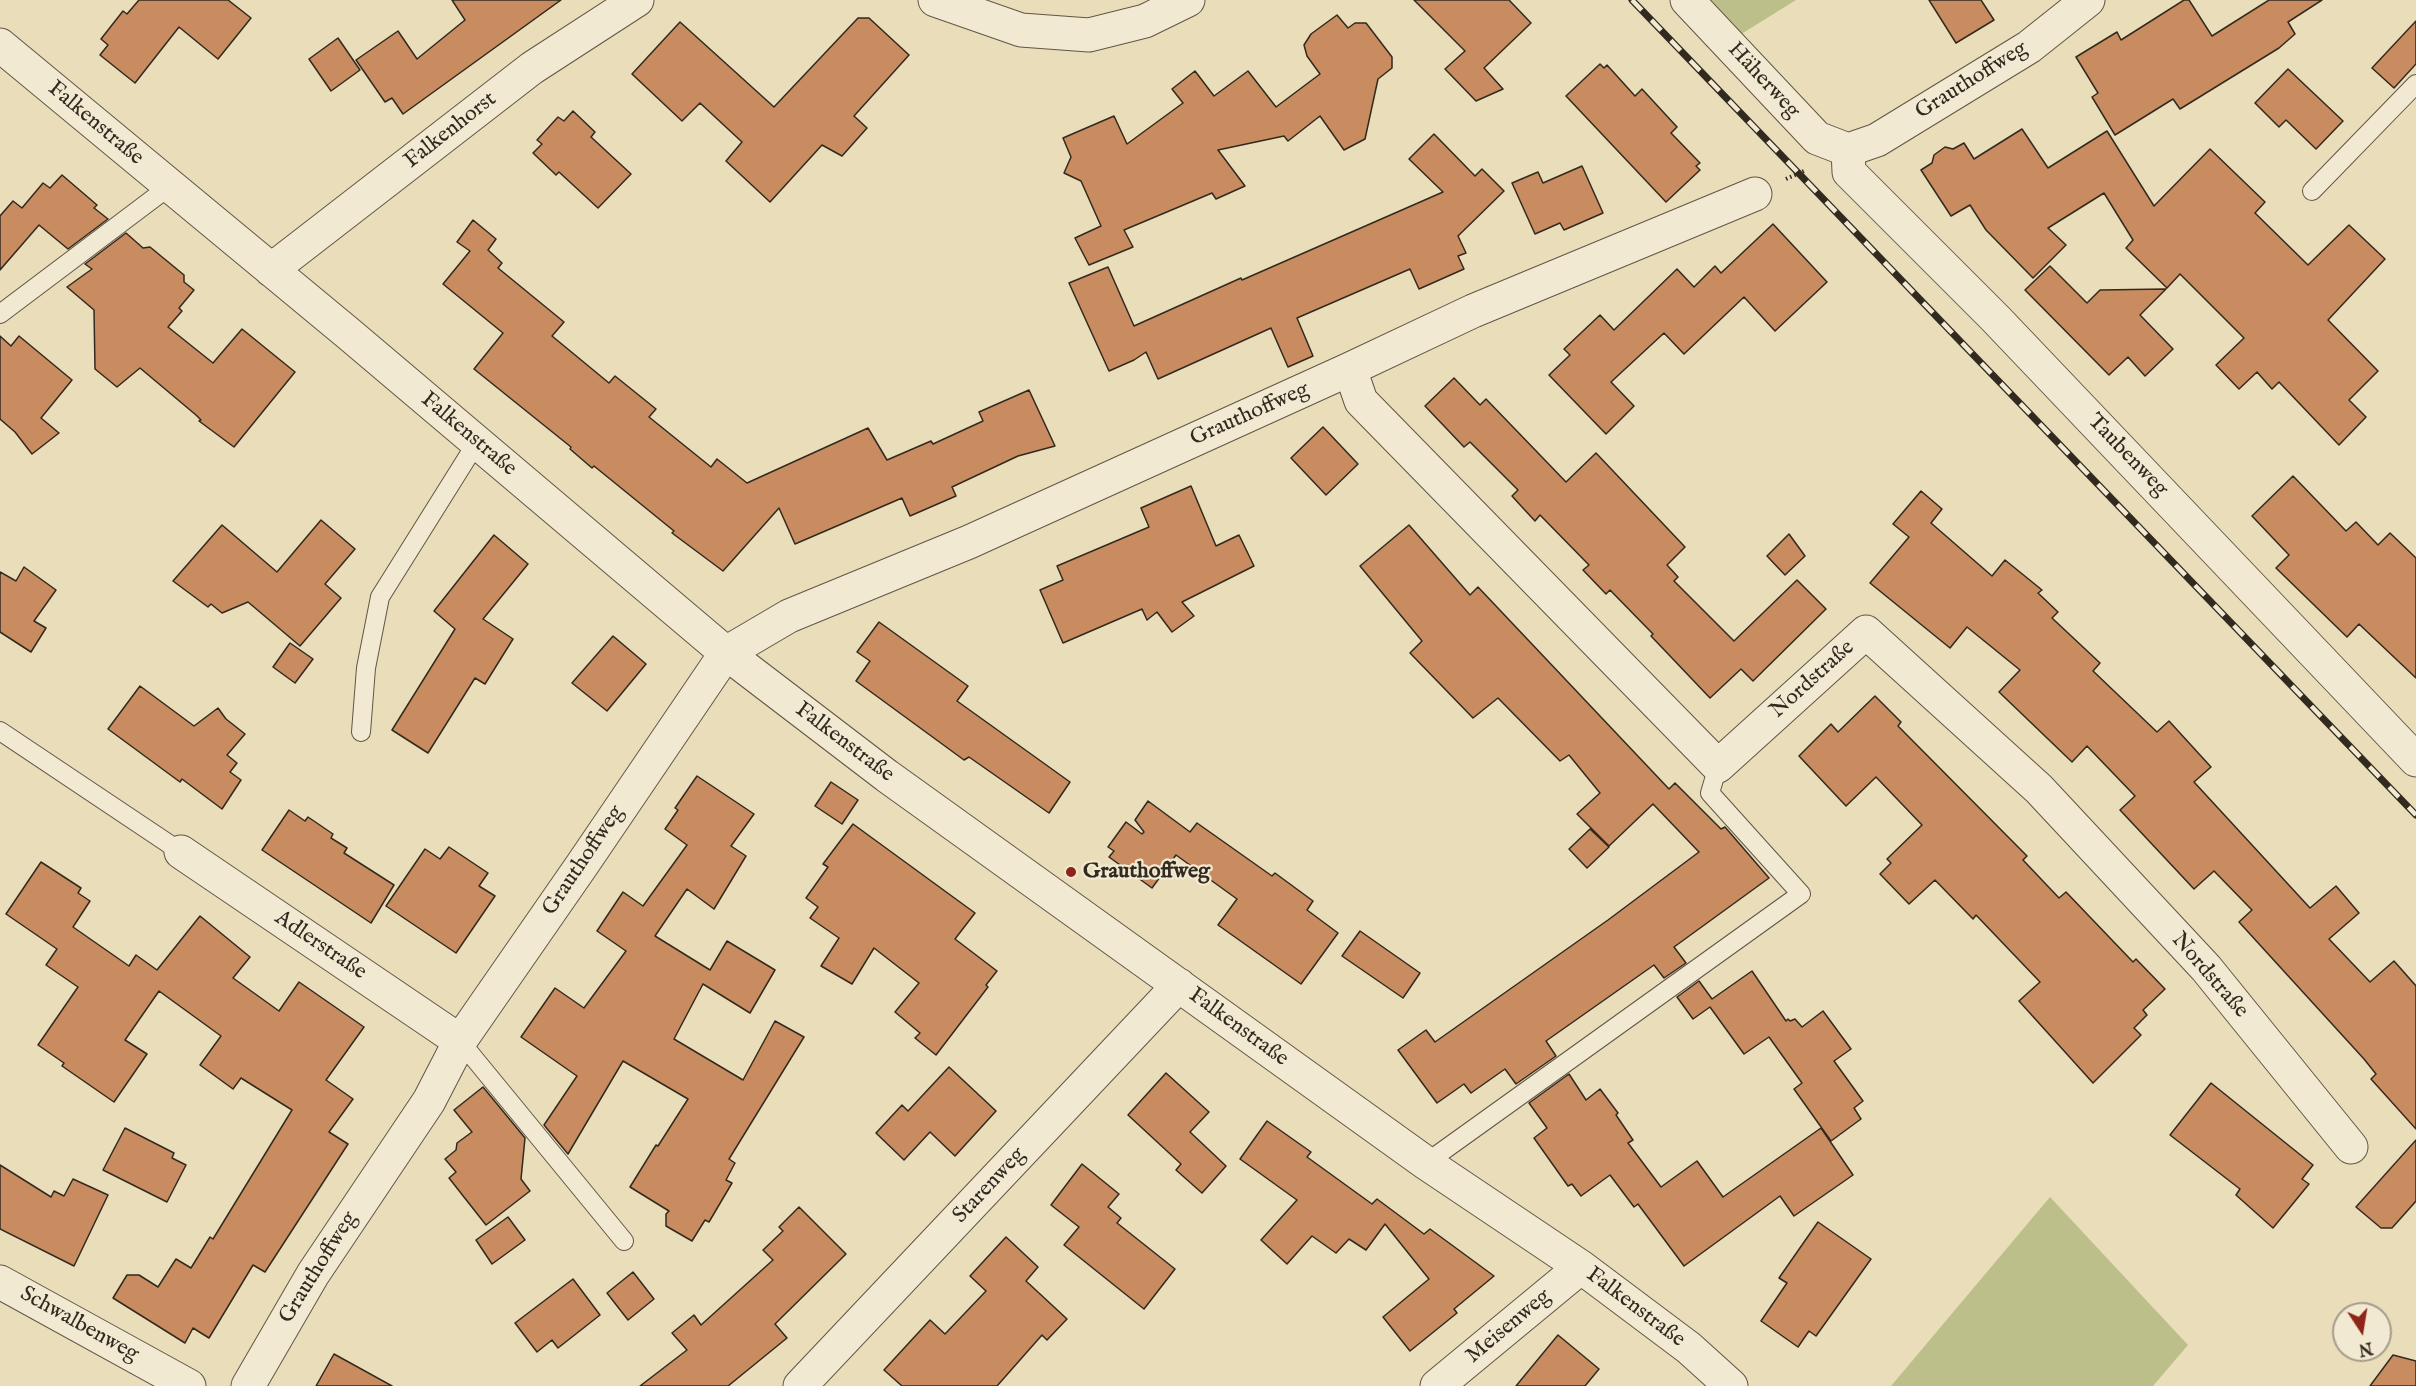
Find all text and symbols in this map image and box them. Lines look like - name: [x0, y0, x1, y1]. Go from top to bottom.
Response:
- street label: Grauthoffweg: [1911, 36, 2033, 126]
- street label: Häherweg: [1721, 37, 1805, 125]
- street label: Falkenstraße: [42, 76, 148, 172]
- street label: Falkenhorst: [400, 87, 502, 175]
- street label: Grauthoffweg: [1187, 377, 1313, 453]
- street label: Falkenstraße: [415, 387, 521, 483]
- street label: Taubenweg: [2081, 409, 2173, 503]
- street label: Nordstraße: [1765, 635, 1861, 725]
- street label: Falkenstraße: [789, 697, 899, 789]
- street label: Grauthoffweg: [538, 801, 630, 921]
- place label: Grauthoffweg: [1083, 859, 1210, 885]
- marker: Grauthoffweg: [1064, 865, 1078, 879]
- street label: Adlerstraße: [269, 906, 371, 986]
- street label: Nordstraße: [2165, 928, 2253, 1024]
- street label: Falkenstraße: [1183, 983, 1293, 1073]
- street label: Starenweg: [948, 1142, 1032, 1230]
- street label: Grauthoffweg: [274, 1207, 364, 1329]
- street label: Falkenstraße: [1580, 1262, 1690, 1354]
- street label: Schwalbenweg: [15, 1282, 143, 1368]
- street label: Meisenweg: [1461, 1284, 1557, 1370]
- north arrow: [2332, 1302, 2392, 1362]
- text: N: [2356, 1336, 2374, 1359]

